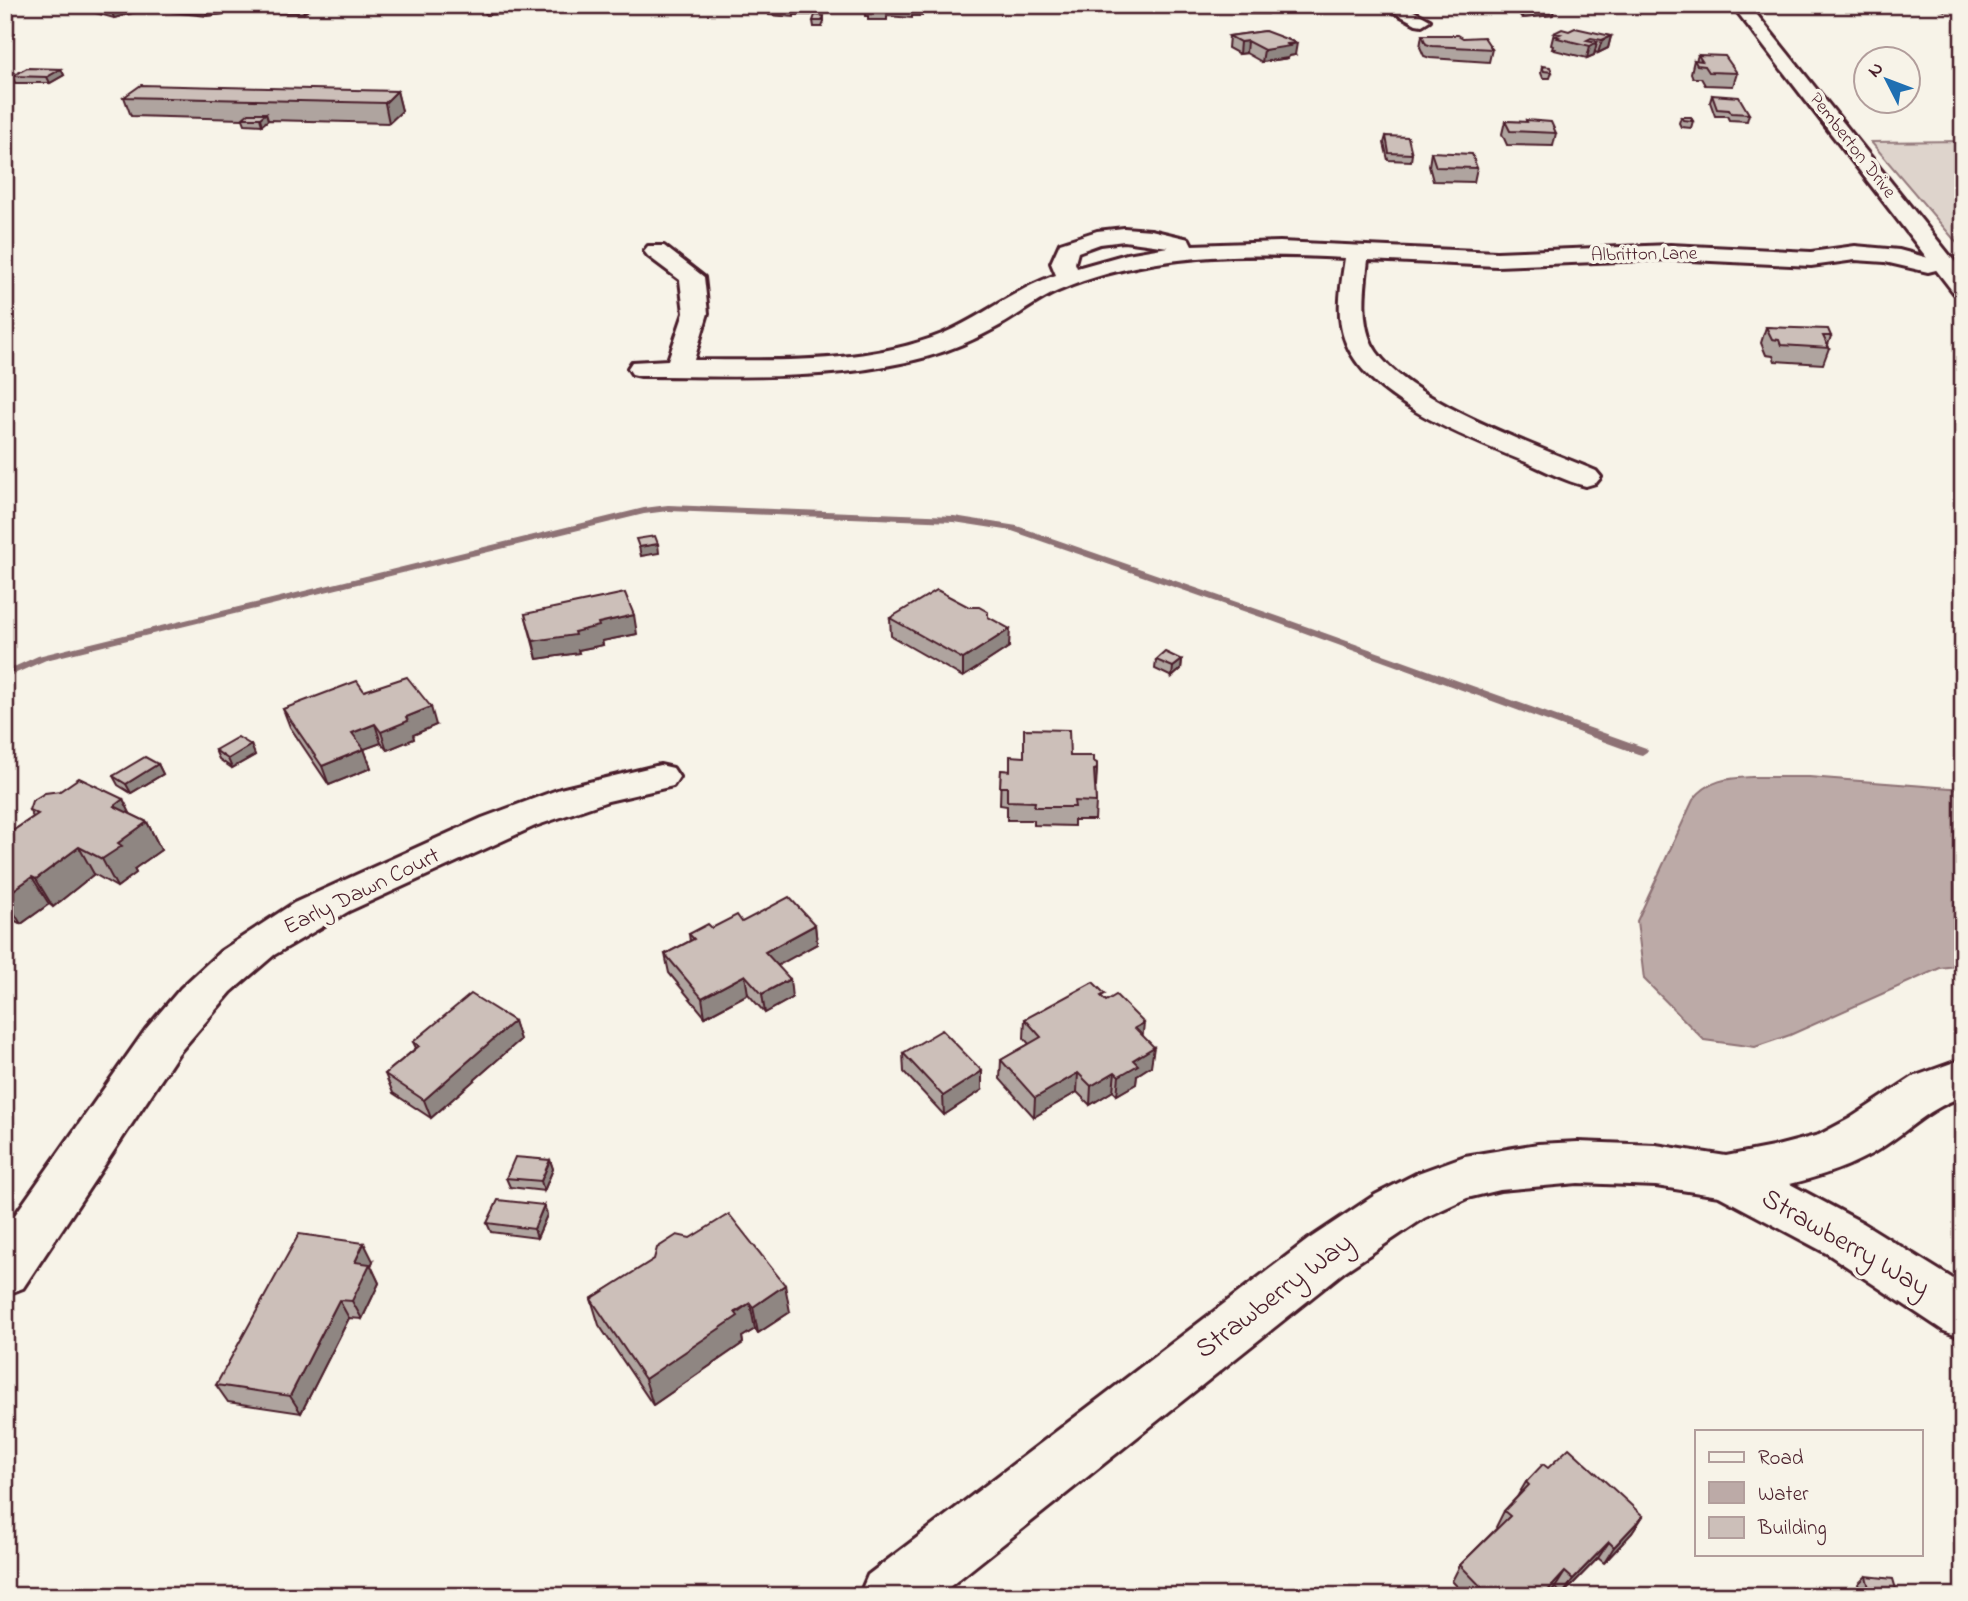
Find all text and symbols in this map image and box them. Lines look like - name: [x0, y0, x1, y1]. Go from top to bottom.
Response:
- north arrow: [1853, 46, 1923, 116]
- text: N: [1862, 56, 1891, 84]
- street label: Pemberton Drive: [1802, 87, 1902, 205]
- street label: Albritton Lane: [1591, 241, 1698, 269]
- street label: Early Dawn Court: [278, 840, 447, 946]
- street label: Strawberry Way: [1753, 1179, 1937, 1309]
- street label: Strawberry Way: [1187, 1224, 1363, 1370]
- legend: [1695, 1430, 1923, 1556]
- text: Road: [1758, 1444, 1804, 1474]
- text: Water: [1758, 1480, 1809, 1510]
- text: Building: [1757, 1514, 1827, 1546]

